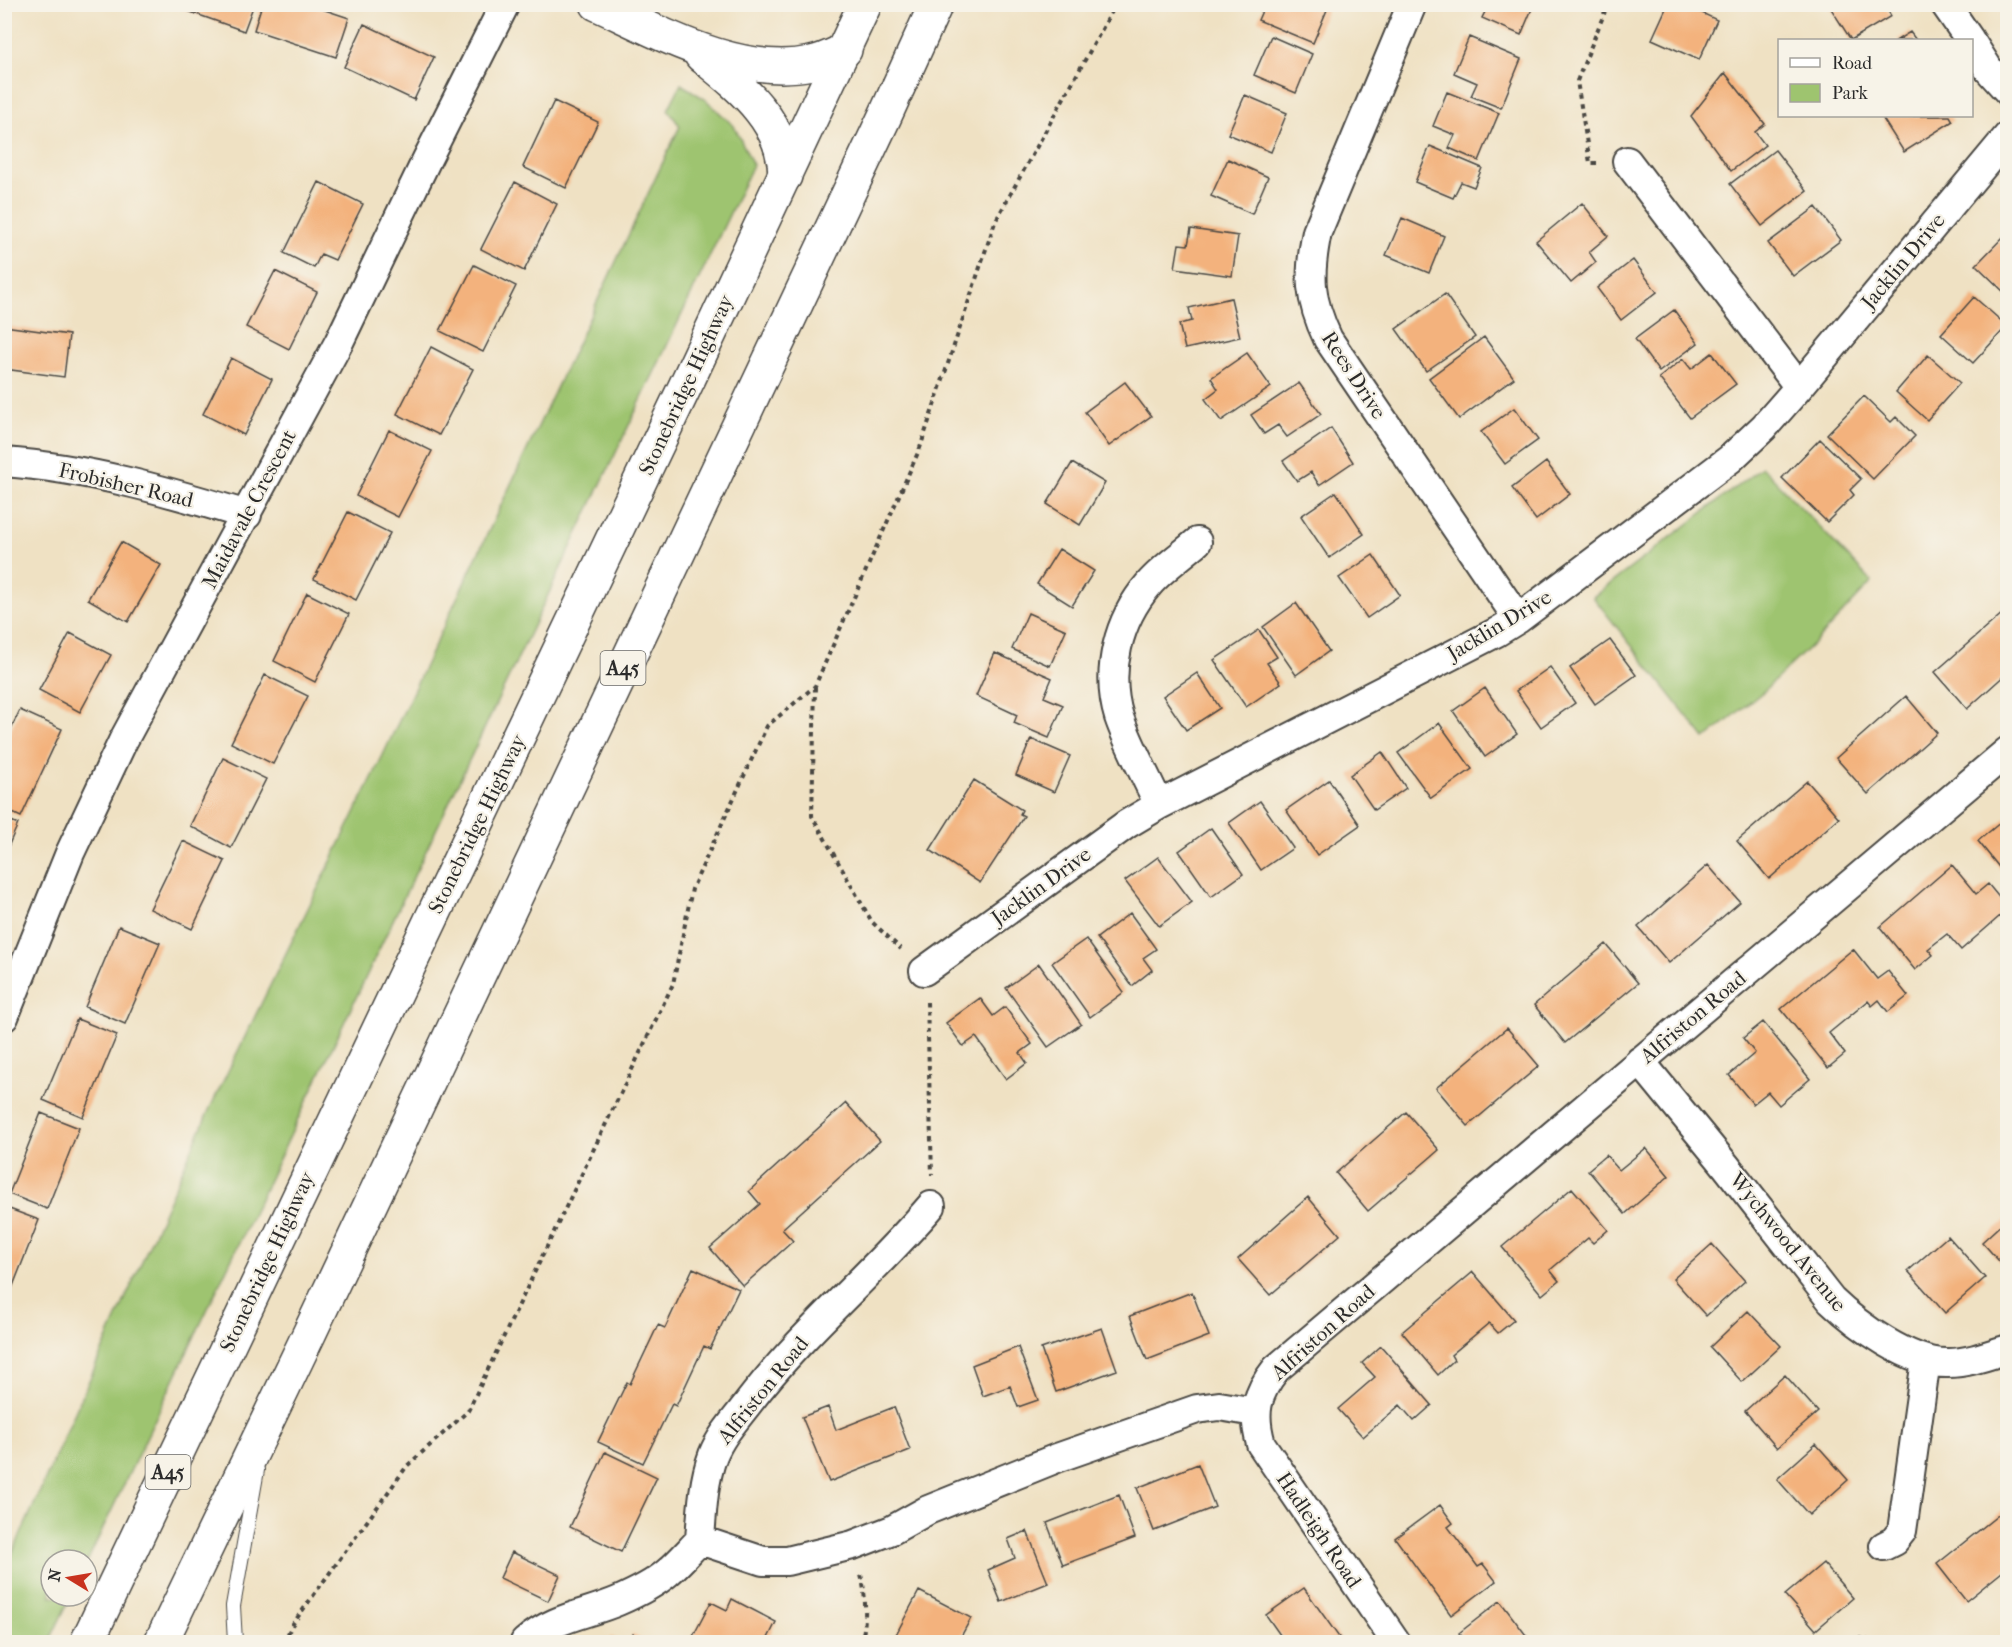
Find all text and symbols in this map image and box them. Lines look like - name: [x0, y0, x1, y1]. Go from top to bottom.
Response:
- legend: [1778, 39, 1973, 117]
- text: Road: [1832, 53, 1872, 74]
- text: Park: [1832, 83, 1869, 104]
- street label: Jacklin Drive: [1855, 208, 1950, 315]
- street label: Stonebridge Highway: [634, 290, 739, 479]
- street label: Rees Drive: [1317, 327, 1391, 423]
- street label: Maidavale Crescent: [197, 425, 301, 593]
- street label: Frobisher Road: [56, 458, 196, 512]
- street label: Jacklin Drive: [1441, 585, 1555, 666]
- road number: A45: [600, 651, 646, 685]
- street label: Stonebridge Highway: [423, 730, 531, 917]
- street label: Jacklin Drive: [985, 842, 1095, 931]
- street label: Alfriston Road: [1634, 965, 1751, 1069]
- street label: Stonebridge Highway: [215, 1167, 320, 1356]
- street label: Wychwood Avenue: [1724, 1167, 1851, 1316]
- street label: Alfriston Road: [1266, 1279, 1380, 1385]
- street label: Alfriston Road: [712, 1331, 814, 1449]
- road number: A45: [146, 1455, 190, 1489]
- street label: Hadleigh Road: [1272, 1468, 1367, 1593]
- north arrow: [39, 1548, 99, 1608]
- text: N: [44, 1567, 65, 1583]

